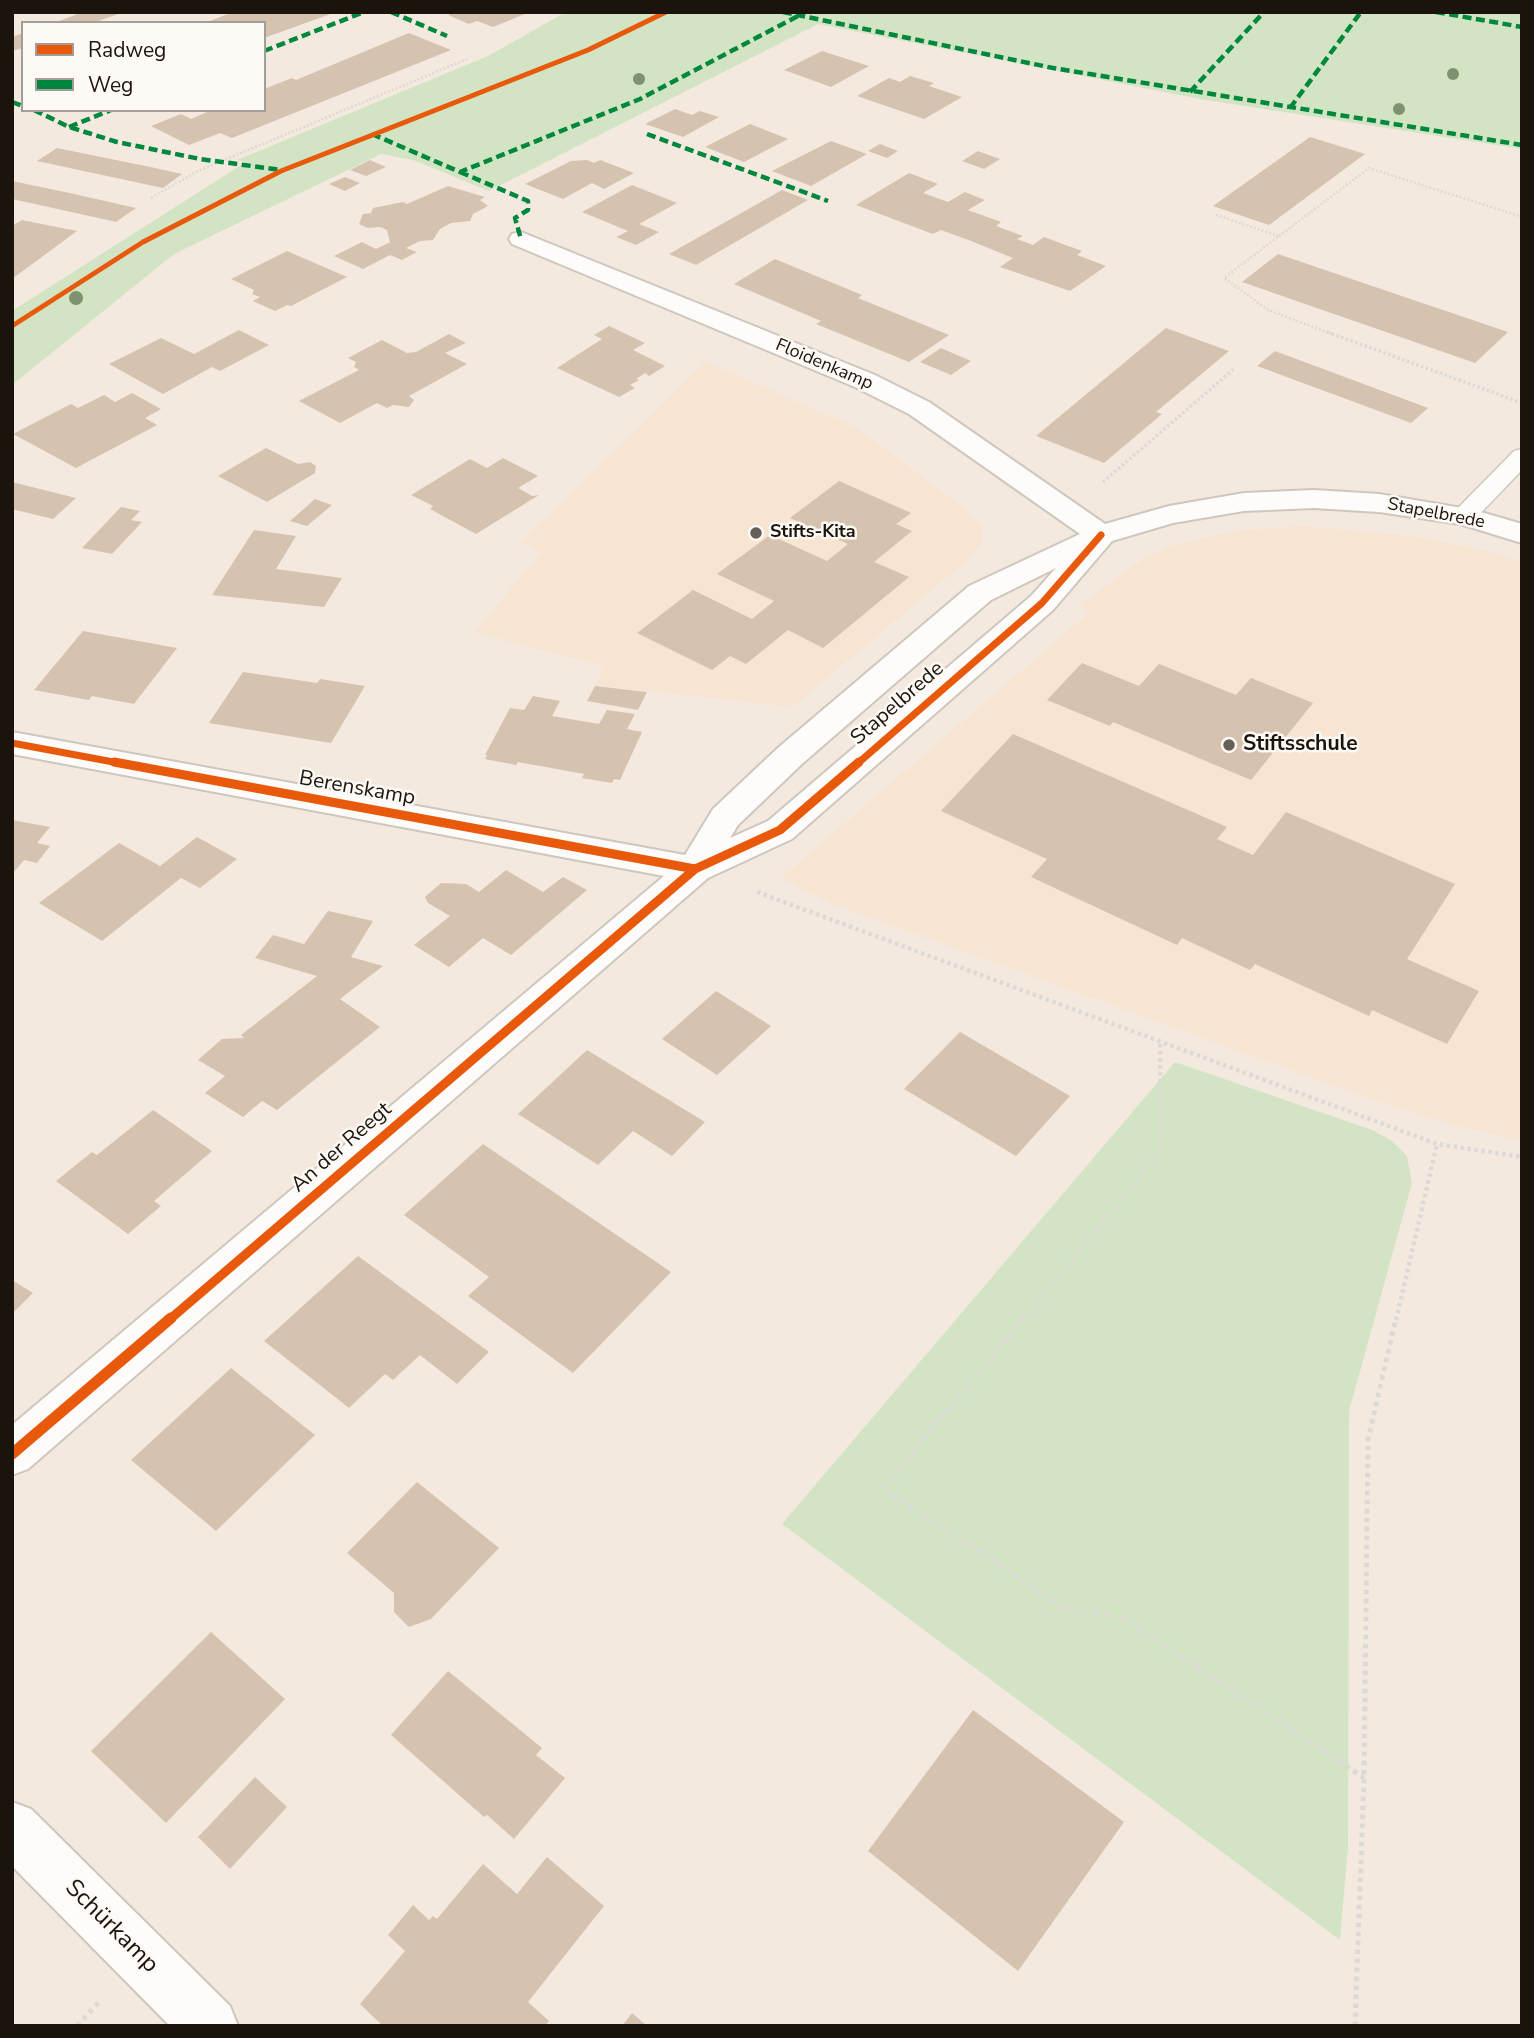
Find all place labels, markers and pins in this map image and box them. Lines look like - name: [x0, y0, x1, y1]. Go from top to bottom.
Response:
- place label: Stifts-Kita: [770, 522, 856, 544]
- marker: Stifts-Kita: [748, 525, 764, 541]
- place label: Stiftsschule: [1243, 732, 1358, 758]
- marker: Stiftsschule: [1221, 737, 1237, 753]

